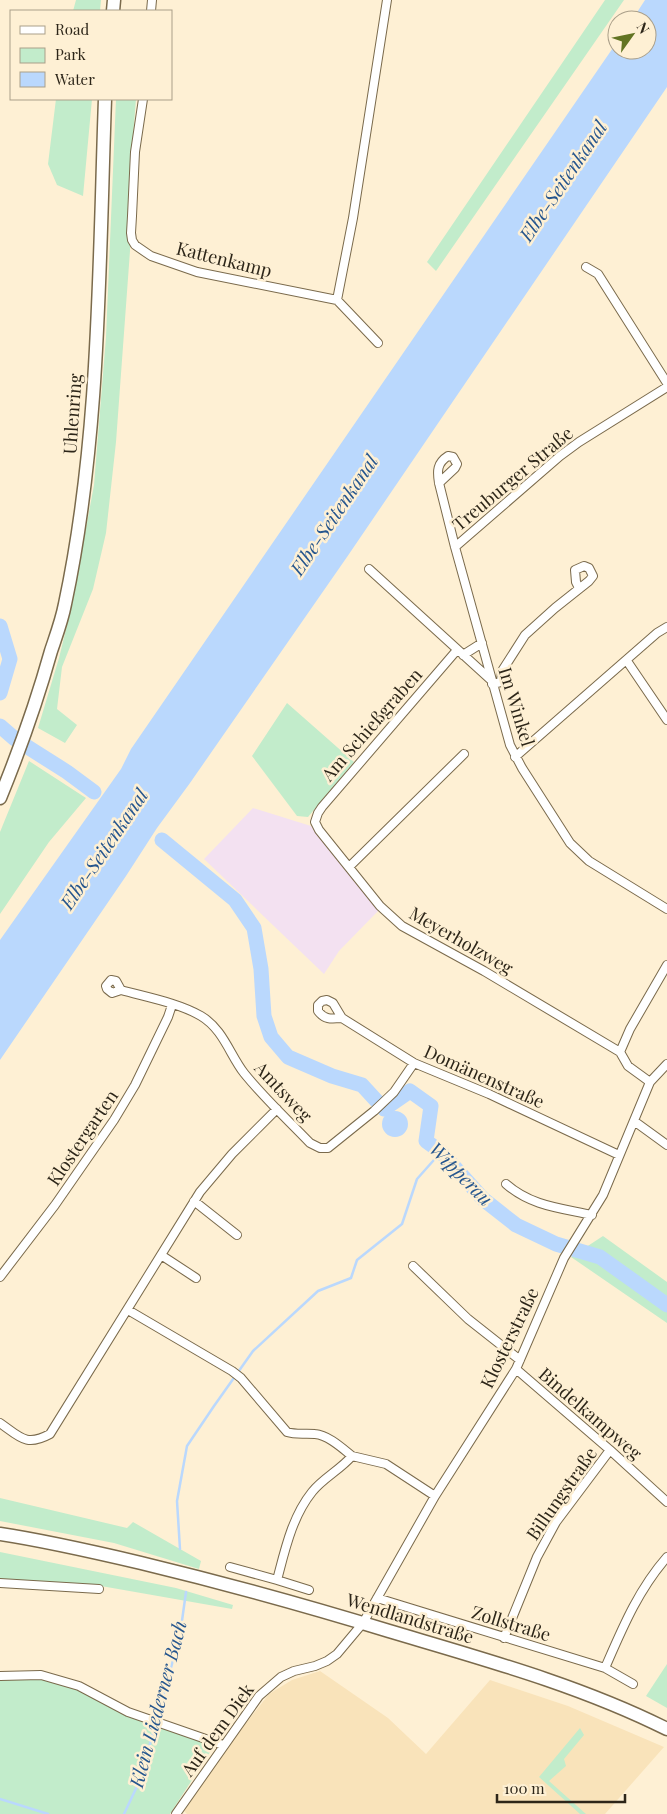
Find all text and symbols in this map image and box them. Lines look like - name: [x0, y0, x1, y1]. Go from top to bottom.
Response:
- legend: [10, 10, 172, 100]
- north arrow: [607, 10, 657, 60]
- text: N: [633, 18, 654, 37]
- text: Road: [55, 19, 89, 39]
- text: Park: [55, 44, 87, 64]
- text: Water: [54, 69, 95, 89]
- water label: Elbe-Seitenkanal: [512, 115, 613, 247]
- street label: Kattenkamp: [174, 236, 275, 282]
- street label: Uhlenring: [57, 372, 87, 455]
- street label: Treuburger Straße: [447, 421, 578, 536]
- water label: Elbe-Seitenkanal: [283, 449, 384, 581]
- street label: Am Schießgraben: [315, 663, 427, 787]
- street label: Im Winkel: [494, 664, 540, 749]
- water label: Elbe-Seitenkanal: [53, 783, 154, 915]
- street label: Meyerholzweg: [405, 901, 518, 980]
- street label: Domänenstraße: [420, 1039, 548, 1113]
- street label: Amtsweg: [249, 1055, 318, 1127]
- street label: Klostergarten: [41, 1085, 123, 1190]
- water label: Wipperau: [424, 1136, 499, 1211]
- street label: Klosterstraße: [474, 1283, 544, 1392]
- street label: Bindelkampweg: [534, 1362, 648, 1465]
- street label: Billungstraße: [520, 1442, 602, 1545]
- street label: Wendlandstraße: [343, 1587, 477, 1649]
- street label: Zollstraße: [469, 1600, 554, 1646]
- water label: Klein Liederner Bach: [122, 1617, 192, 1791]
- street label: Auf dem Diek: [175, 1678, 259, 1781]
- scale bar: [497, 1772, 624, 1804]
- text: 100 m: [504, 1778, 545, 1798]

